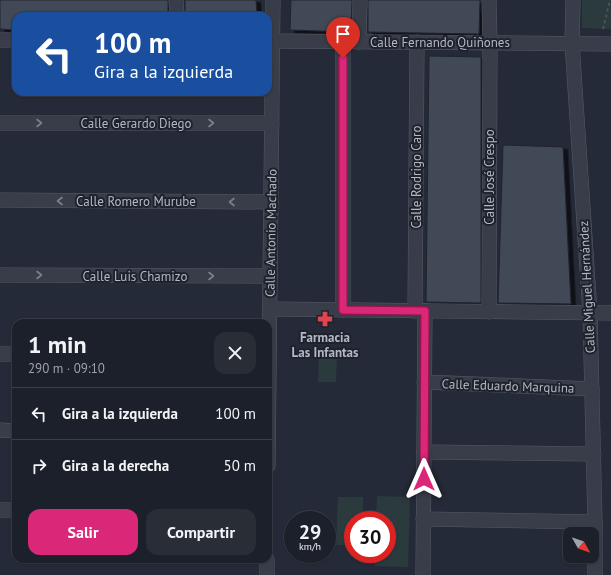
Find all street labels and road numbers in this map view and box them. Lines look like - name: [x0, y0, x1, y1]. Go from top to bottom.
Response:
- street label: Calle Fernando Quiñones: [370, 34, 510, 51]
- street label: Calle Gerardo Diego: [81, 115, 192, 132]
- street label: Calle Rodrigo Caro: [408, 126, 425, 228]
- street label: Calle José Crespo: [481, 129, 498, 225]
- street label: Calle Antonio Machado: [261, 169, 281, 297]
- street label: Calle Romero Murube: [76, 193, 196, 210]
- street label: Calle Miguel Hernández: [575, 220, 599, 354]
- street label: Calle Luis Chamizo: [83, 268, 187, 285]
- street label: Calle Eduardo Marquina: [441, 375, 575, 397]

